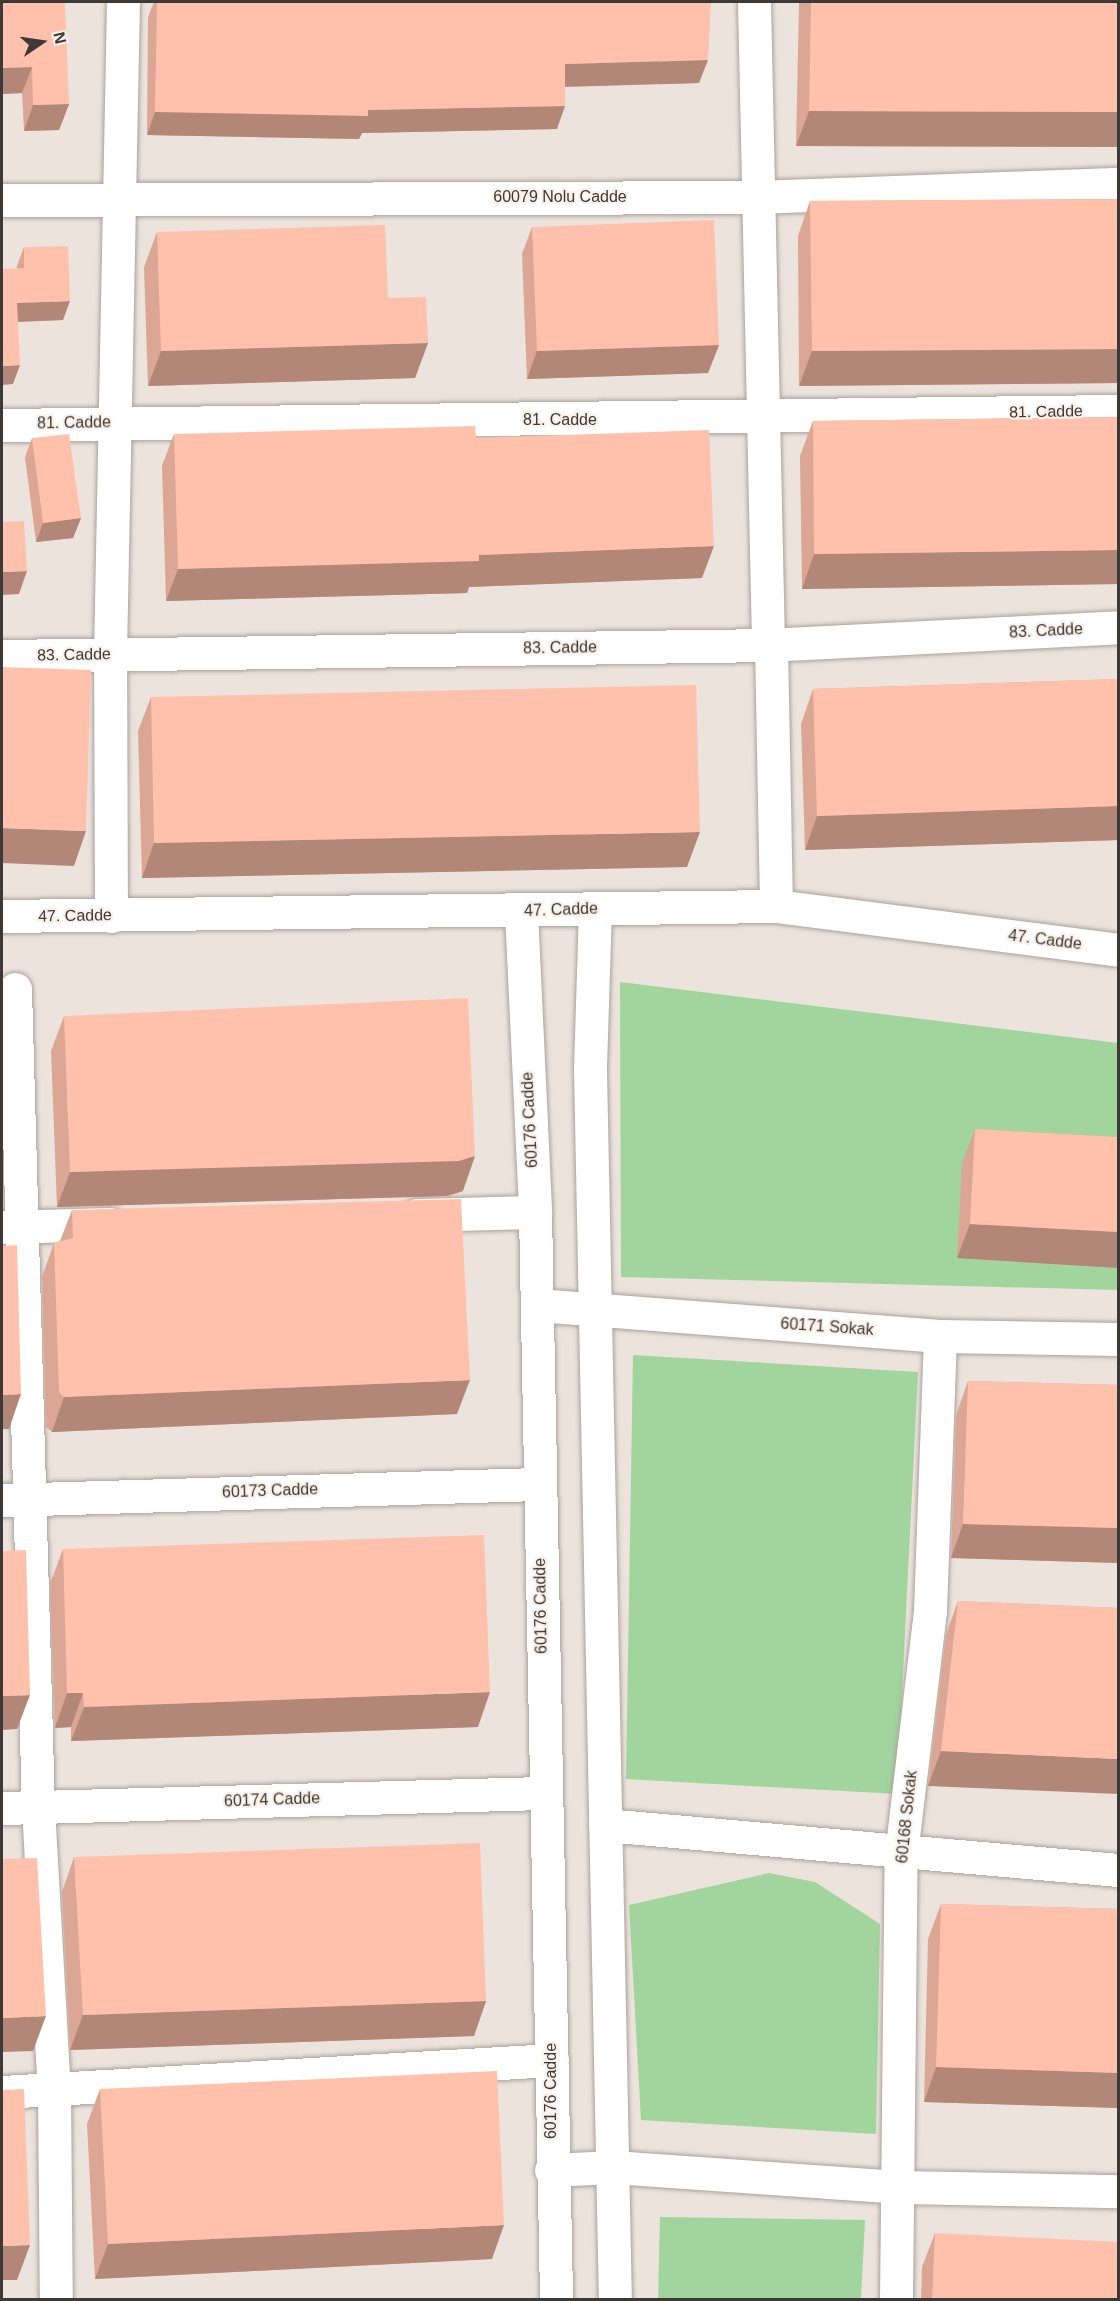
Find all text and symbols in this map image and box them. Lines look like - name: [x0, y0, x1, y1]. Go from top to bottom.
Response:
- north arrow: [12, 12, 72, 72]
- text: N: [50, 30, 70, 45]
- street label: 60079 Nolu Cadde: [493, 187, 627, 207]
- street label: 81. Cadde: [1009, 402, 1083, 422]
- street label: 81. Cadde: [523, 410, 597, 430]
- street label: 81. Cadde: [37, 413, 111, 433]
- street label: 83. Cadde: [1009, 619, 1083, 643]
- street label: 83. Cadde: [523, 638, 597, 658]
- street label: 83. Cadde: [37, 645, 111, 665]
- street label: 47. Cadde: [524, 899, 598, 921]
- street label: 47. Cadde: [38, 906, 112, 926]
- street label: 47. Cadde: [1007, 926, 1083, 954]
- street label: 60176 Cadde: [518, 1072, 542, 1168]
- street label: 60171 Sokak: [780, 1314, 874, 1340]
- street label: 60173 Cadde: [222, 1480, 318, 1502]
- street label: 60176 Cadde: [531, 1558, 551, 1654]
- street label: 60168 Sokak: [893, 1770, 921, 1864]
- street label: 60174 Cadde: [224, 1789, 320, 1811]
- street label: 60176 Cadde: [541, 2043, 561, 2139]

